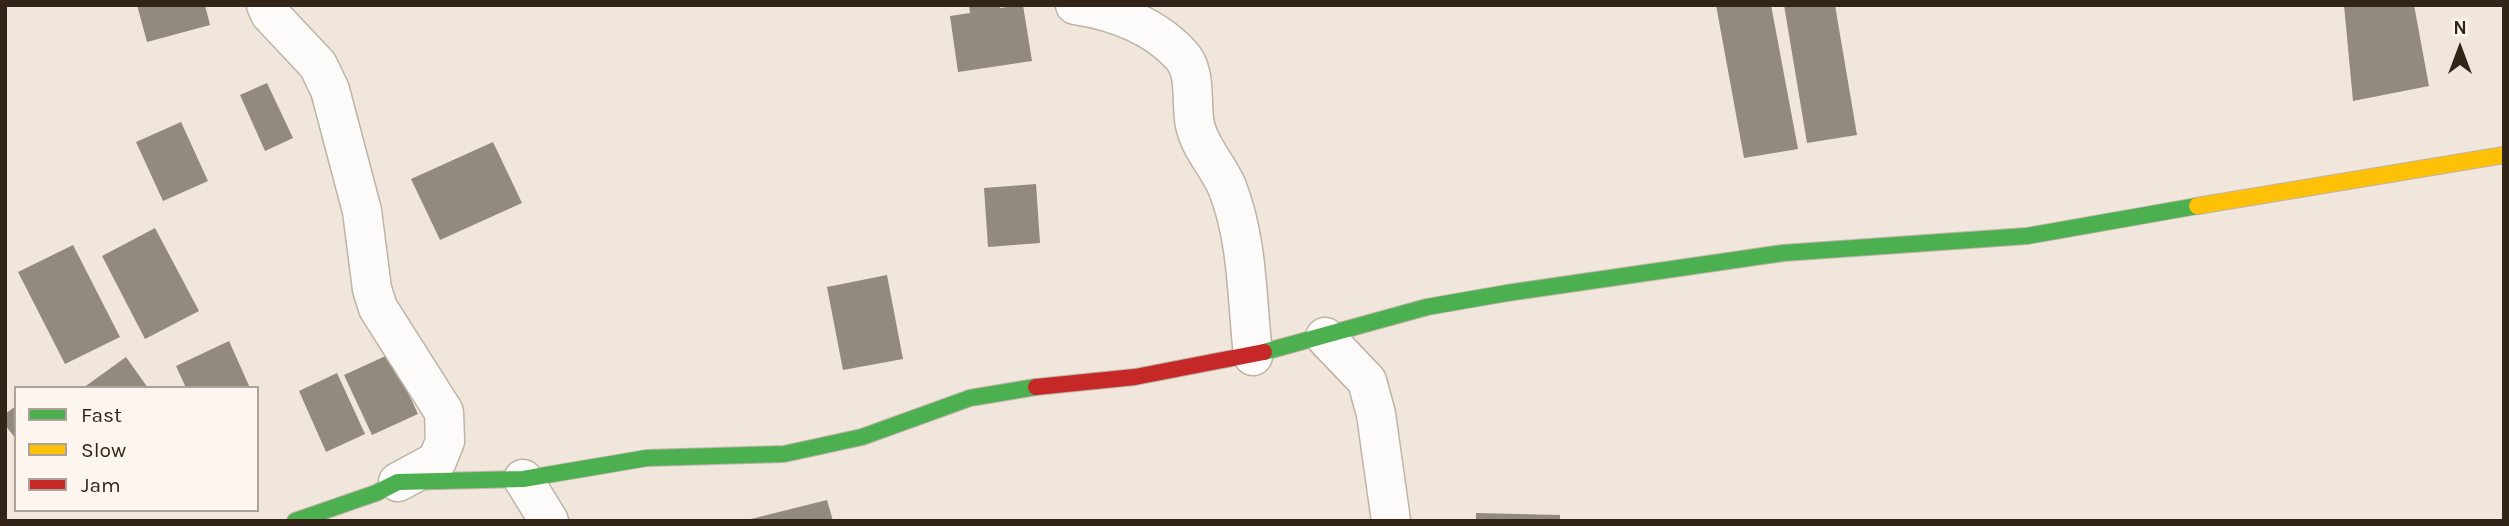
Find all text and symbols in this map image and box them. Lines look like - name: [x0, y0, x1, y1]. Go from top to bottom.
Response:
- north arrow: [2425, 14, 2495, 84]
- text: N: [2453, 17, 2467, 39]
- legend: [14, 386, 259, 512]
- text: Fast: [81, 403, 122, 427]
- text: Slow: [81, 438, 126, 462]
- text: Jam: [81, 473, 121, 497]

